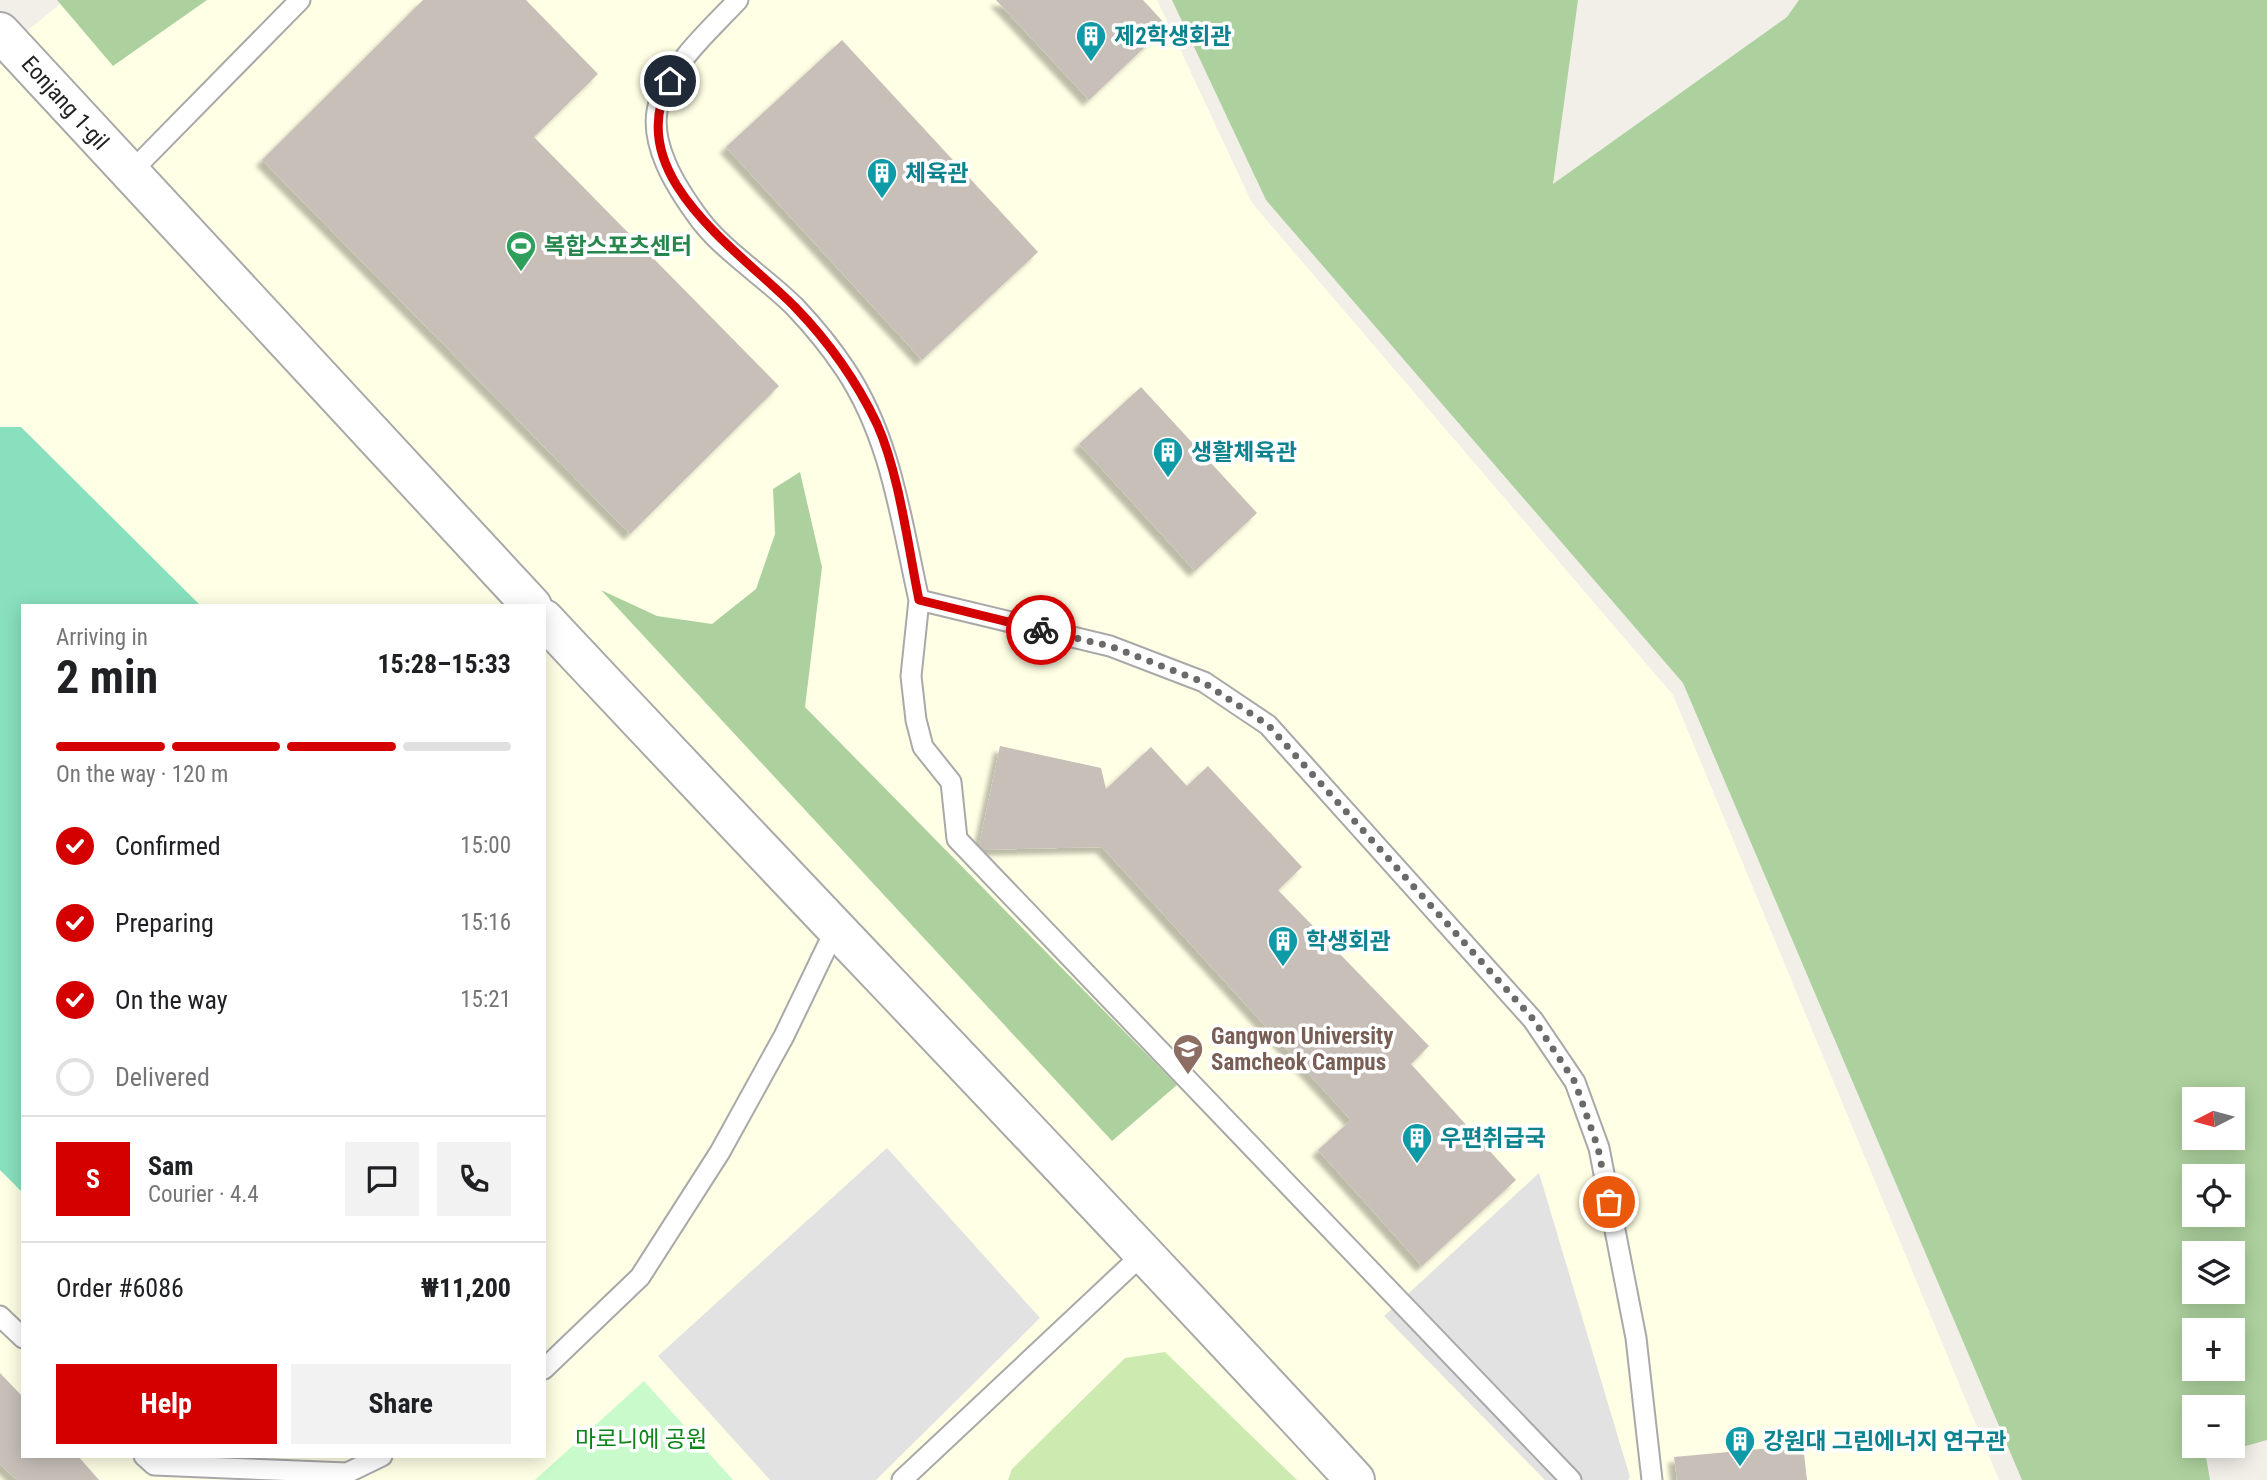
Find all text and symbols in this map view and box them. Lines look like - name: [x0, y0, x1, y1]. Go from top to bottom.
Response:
- building icon: 제2학생회관: [1074, 19, 1108, 63]
- place label: 제2학생회관: [1114, 23, 1231, 50]
- street label: Eonjang 1-gil: [16, 51, 114, 155]
- pin: [640, 51, 700, 111]
- icon: home: [651, 62, 689, 100]
- building icon: 체육관: [865, 156, 899, 200]
- place label: 체육관: [905, 160, 968, 187]
- sports icon: 복합스포츠센터: [504, 229, 538, 273]
- place label: 복합스포츠센터: [544, 233, 692, 260]
- building icon: 생활체육관: [1151, 435, 1185, 479]
- place label: 생활체육관: [1191, 439, 1297, 466]
- courier: [1006, 595, 1076, 665]
- icon: bike: [1022, 611, 1060, 649]
- text: Arriving in: [56, 624, 148, 651]
- text: 15:28–15:33: [377, 649, 511, 679]
- text: 2 min: [56, 650, 158, 704]
- text: On the way · 120 m: [56, 761, 228, 788]
- icon: check: [56, 827, 94, 865]
- text: Confirmed: [115, 831, 221, 861]
- text: 15:00: [460, 832, 511, 859]
- icon: check: [56, 904, 94, 942]
- text: Preparing: [115, 908, 214, 938]
- text: 15:16: [460, 909, 511, 936]
- building icon: 학생회관: [1266, 924, 1300, 968]
- place label: 학생회관: [1306, 928, 1391, 955]
- icon: check: [56, 981, 94, 1019]
- text: On the way: [115, 985, 228, 1015]
- text: 15:21: [460, 986, 511, 1013]
- place label: Gangwon University Samcheok Campus: [1211, 1023, 1394, 1076]
- school or university icon: Gangwon University Samcheok Campus: [1171, 1032, 1205, 1076]
- text: Delivered: [115, 1062, 210, 1092]
- north arrow: [2182, 1087, 2245, 1150]
- map controls: [2182, 1087, 2245, 1458]
- building icon: 우편취급국: [1400, 1121, 1434, 1165]
- place label: 우편취급국: [1440, 1125, 1546, 1152]
- button: chat: [345, 1142, 419, 1216]
- button: phone: [437, 1142, 511, 1216]
- text: Sam: [148, 1151, 194, 1181]
- text: S: [86, 1164, 100, 1194]
- button: locate: [2182, 1164, 2245, 1227]
- pin: [1579, 1172, 1639, 1232]
- text: Courier · 4.4: [148, 1181, 259, 1208]
- icon: bag: [1590, 1183, 1628, 1221]
- button: layers: [2182, 1241, 2245, 1304]
- text: Order #6086: [56, 1273, 184, 1303]
- text: ₩11,200: [421, 1273, 511, 1303]
- button: +: [2182, 1318, 2245, 1381]
- button: Help: [56, 1364, 277, 1444]
- button: Share: [291, 1364, 511, 1444]
- button: −: [2182, 1395, 2245, 1458]
- building icon: 강원대 그린에너지 연구관: [1723, 1424, 1757, 1468]
- park label: 마로니에 공원: [575, 1426, 707, 1453]
- place label: 강원대 그린에너지 연구관: [1763, 1428, 2006, 1455]

